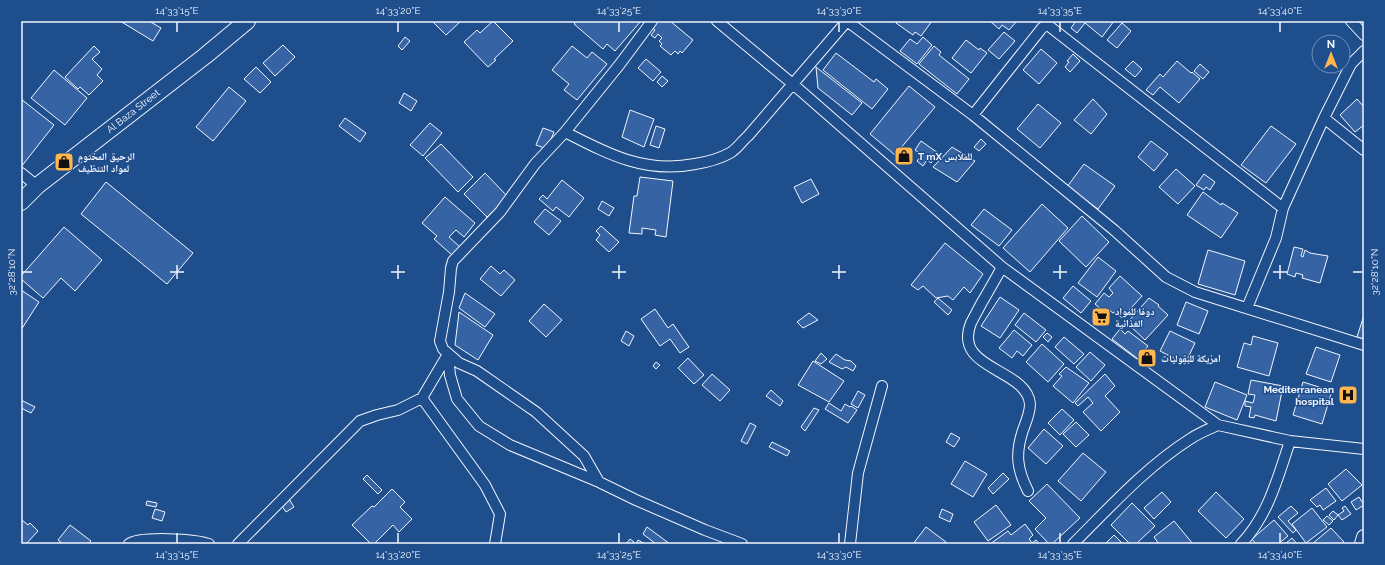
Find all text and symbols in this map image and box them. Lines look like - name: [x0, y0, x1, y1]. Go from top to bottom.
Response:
- text: 14°33'15"E: [155, 5, 199, 16]
- text: 14°33'20"E: [376, 5, 420, 16]
- text: 14°33'25"E: [597, 5, 641, 16]
- text: 14°33'30"E: [816, 5, 862, 16]
- text: 14°33'35"E: [1038, 5, 1082, 16]
- text: 14°33'40"E: [1258, 5, 1302, 16]
- north arrow: [1311, 34, 1351, 74]
- text: N: [1327, 38, 1335, 51]
- street label: Al Baza Street: [104, 86, 162, 135]
- shop icon: T mX للملابس: [893, 145, 915, 167]
- shop icon: الرحيق المختوم لمواد التنظيف: [53, 151, 75, 173]
- place label: الرحيق المختوم لمواد التنظيف: [78, 151, 135, 175]
- place label: T mX للملابس: [918, 151, 972, 163]
- text: 32°28'10"N: [6, 248, 17, 296]
- text: 32°28'10"N: [1369, 248, 1380, 296]
- supermarket icon: دوفا للمواد الغذائية: [1090, 306, 1112, 328]
- place label: دوفا للمواد الغذائية: [1115, 306, 1155, 329]
- shop icon: امزيكة للبقوليات: [1136, 347, 1158, 369]
- place label: امزيكة للبقوليات: [1161, 353, 1221, 365]
- place label: Mediterranean hospital: [1263, 384, 1335, 407]
- hospital icon: Mediterranean hospital: [1337, 384, 1359, 406]
- text: 14°33'15"E: [155, 549, 199, 560]
- text: 14°33'20"E: [376, 549, 420, 560]
- text: 14°33'25"E: [597, 549, 641, 560]
- text: 14°33'30"E: [816, 549, 862, 560]
- text: 14°33'35"E: [1038, 549, 1082, 560]
- text: 14°33'40"E: [1258, 549, 1302, 560]

